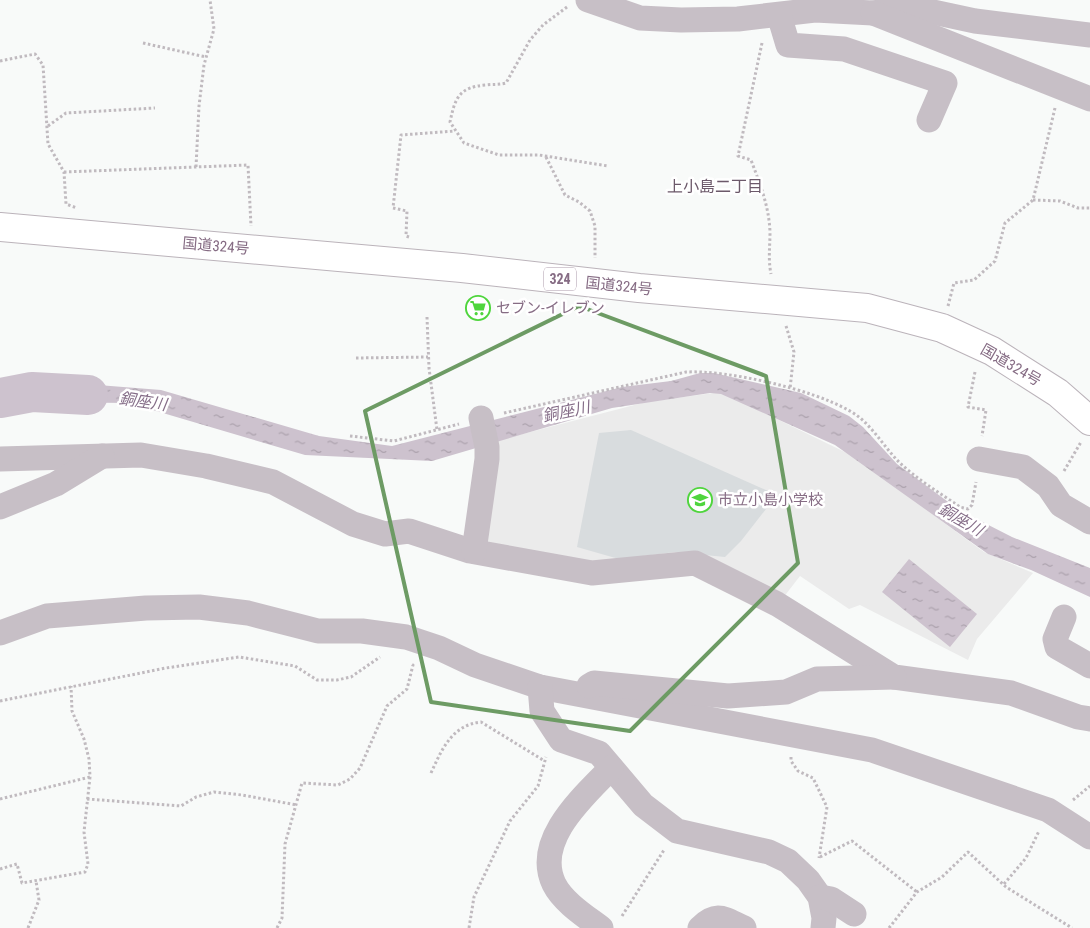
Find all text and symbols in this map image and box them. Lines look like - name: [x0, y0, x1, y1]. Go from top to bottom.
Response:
- district label: 上小島二丁目: [667, 177, 763, 196]
- street label: 国道324号: [182, 234, 250, 258]
- road number: 324: [544, 268, 576, 290]
- street label: 国道324号: [585, 274, 653, 298]
- supermarket icon: セブン-イレブン: [465, 295, 491, 321]
- place label: セブン-イレブン: [496, 299, 605, 317]
- street label: 国道324号: [977, 340, 1045, 390]
- water label: 銅座川: [118, 389, 170, 415]
- water label: 銅座川: [541, 397, 594, 426]
- school or university icon: 市立小島小学校: [687, 487, 713, 513]
- place label: 市立小島小学校: [718, 491, 823, 509]
- water label: 銅座川: [935, 499, 988, 541]

